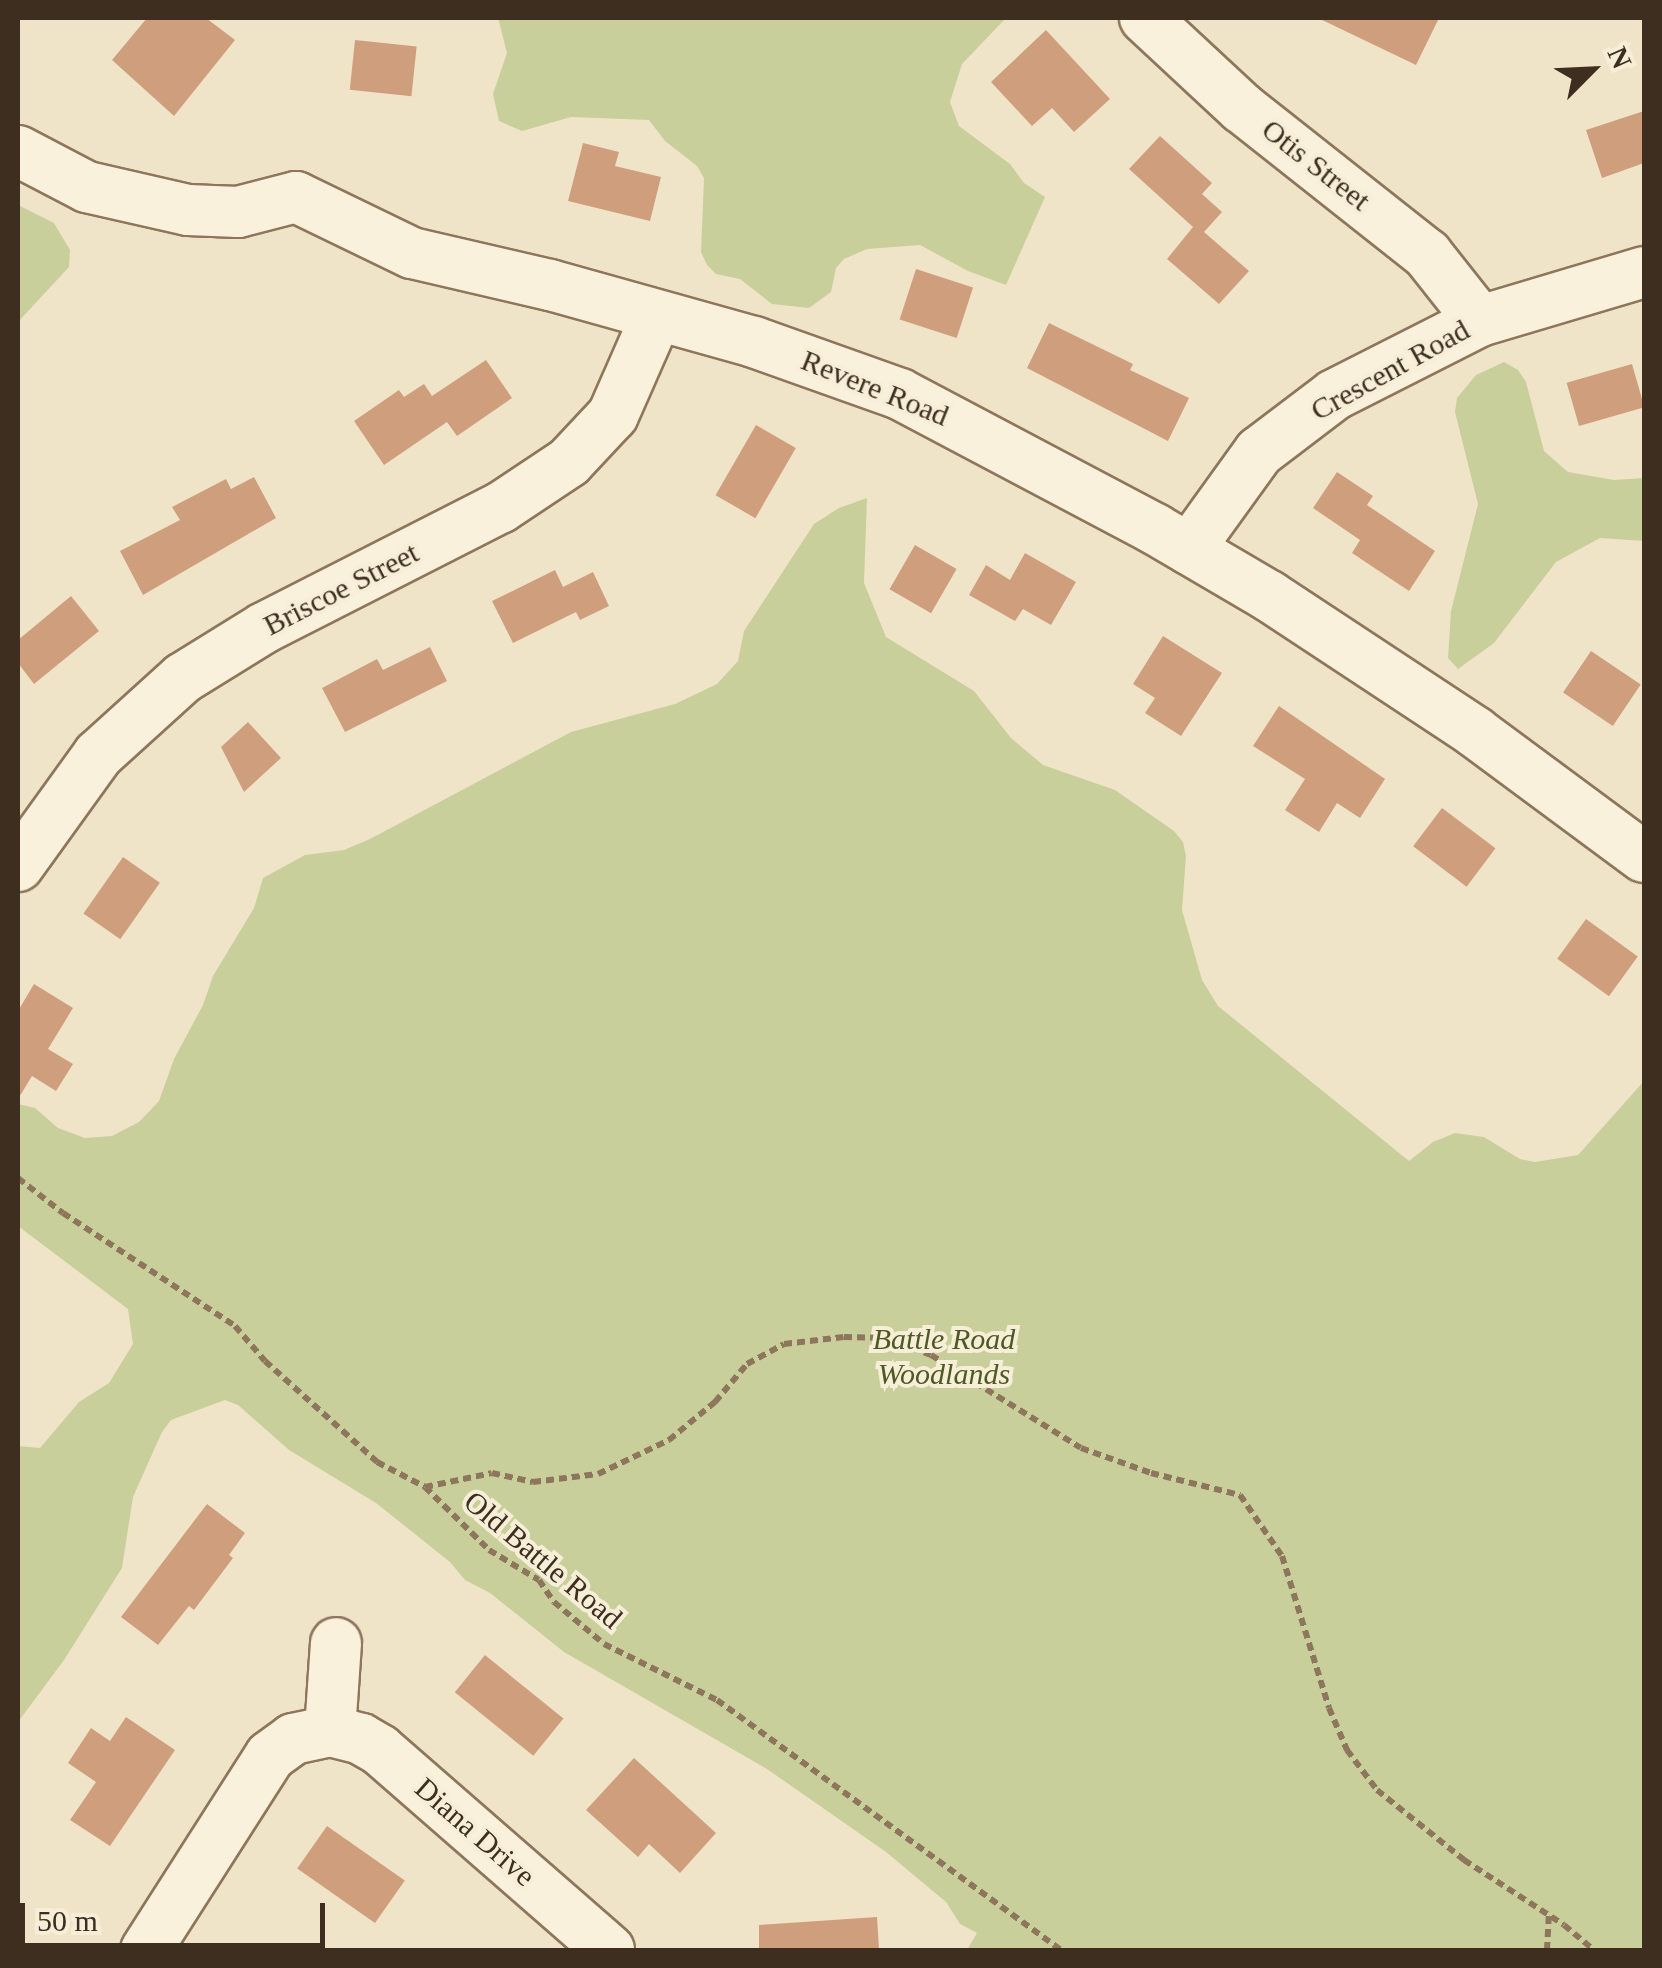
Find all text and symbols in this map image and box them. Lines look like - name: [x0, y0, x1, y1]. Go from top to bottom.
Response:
- north arrow: [1542, 20, 1642, 120]
- text: N: [1602, 42, 1638, 73]
- street label: Otis Street: [1255, 112, 1377, 218]
- street label: Crescent Road: [1304, 312, 1476, 428]
- street label: Revere Road: [796, 342, 954, 434]
- street label: Briscoe Street: [257, 535, 425, 643]
- park label: Battle Road Woodlands: [873, 1321, 1015, 1392]
- street label: Old Battle Road: [457, 1484, 629, 1636]
- street label: Diana Drive: [408, 1770, 542, 1894]
- scale bar: [25, 1883, 330, 1945]
- text: 50 m: [37, 1904, 98, 1937]

